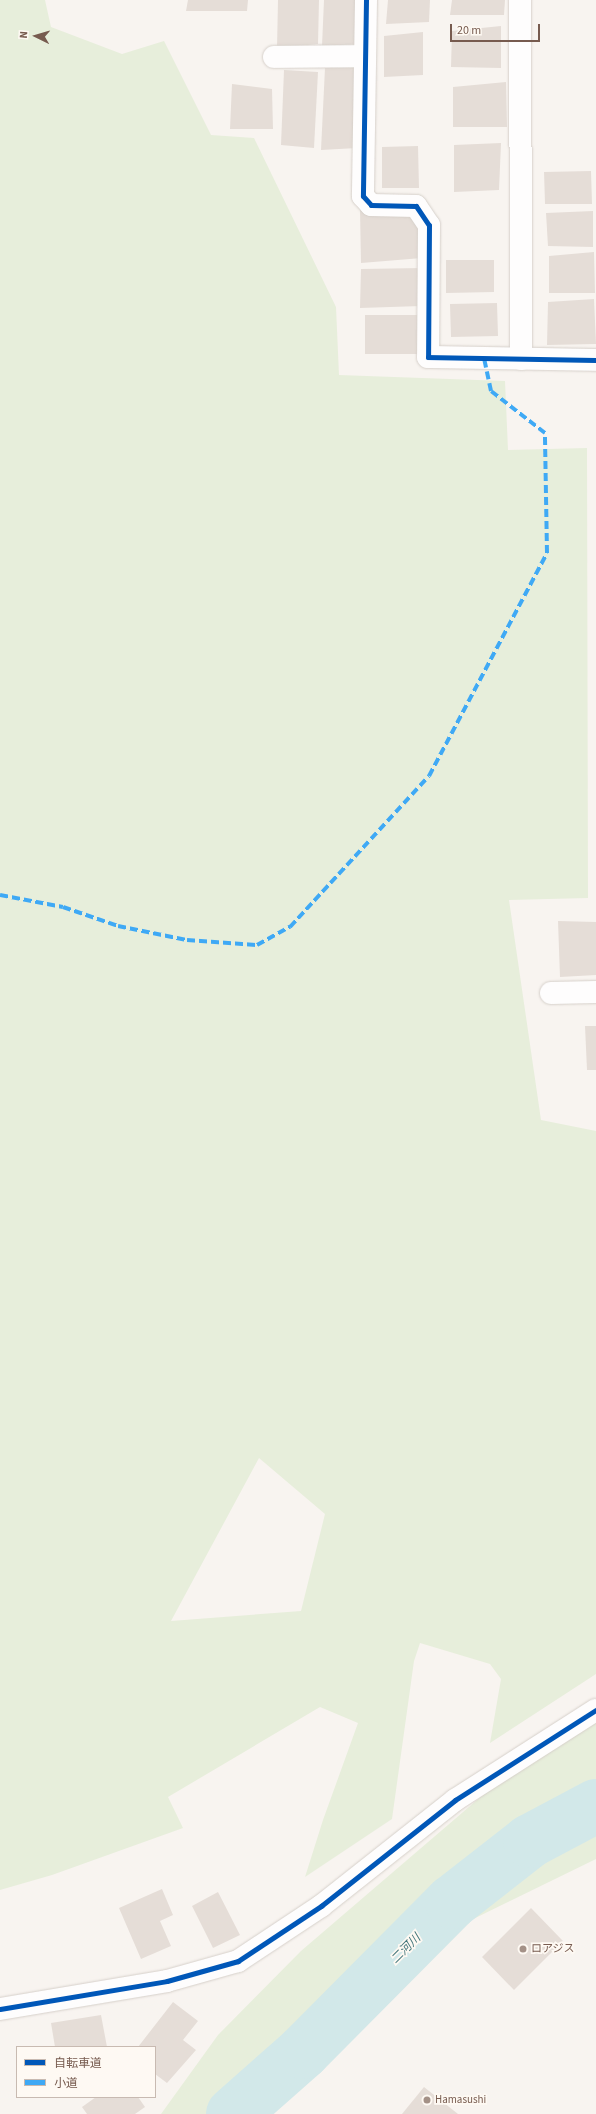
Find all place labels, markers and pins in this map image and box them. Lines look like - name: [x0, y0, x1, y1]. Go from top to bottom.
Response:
- place label: ロアジス: [531, 1942, 575, 1956]
- marker: ロアジス: [518, 1944, 528, 1954]
- place label: Hamasushi: [435, 2093, 486, 2107]
- marker: Hamasushi: [422, 2095, 432, 2105]

